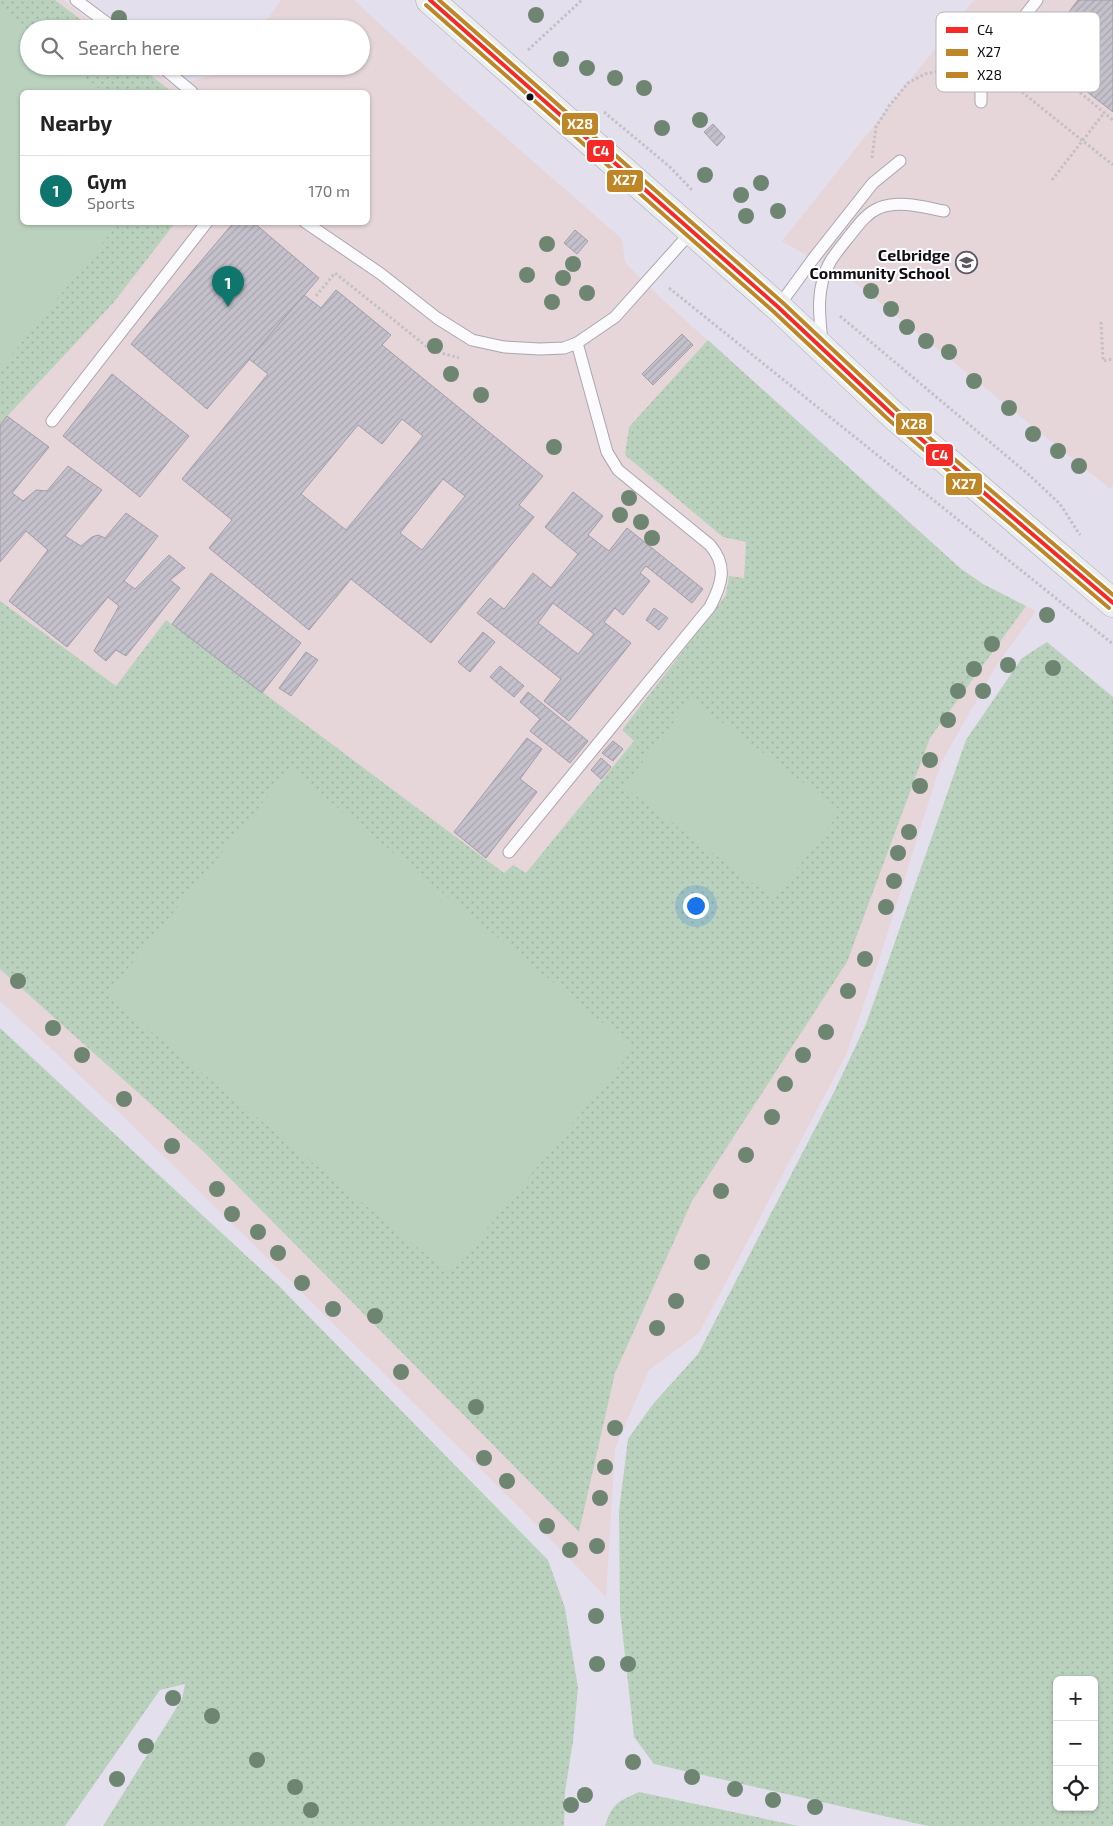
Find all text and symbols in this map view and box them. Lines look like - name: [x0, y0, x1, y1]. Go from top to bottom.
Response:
- legend: [936, 12, 1100, 92]
- search box: [20, 20, 370, 75]
- text: C4: [977, 21, 993, 38]
- icon: search: [38, 34, 66, 62]
- text: Search here: [78, 36, 180, 59]
- text: X27: [977, 43, 1001, 60]
- text: X28: [977, 66, 1002, 83]
- unlabelled marker: [525, 92, 535, 102]
- text: Nearby: [40, 110, 112, 135]
- line badge: X28: [561, 112, 599, 136]
- text: X28: [567, 115, 593, 132]
- line badge: C4: [586, 139, 615, 163]
- text: C4: [592, 142, 610, 159]
- line badge: X27: [606, 169, 644, 193]
- text: Gym: [87, 170, 127, 193]
- text: X27: [613, 171, 638, 188]
- text: 1: [53, 181, 59, 200]
- text: 170 m: [308, 181, 350, 200]
- text: Sports: [87, 193, 135, 212]
- place label: Celbridge Community School: [809, 245, 951, 283]
- school or university icon: Celbridge Community School: [954, 251, 978, 275]
- pin: 1: [212, 266, 244, 307]
- line badge: X28: [895, 412, 933, 436]
- text: X28: [901, 415, 927, 432]
- line badge: C4: [925, 443, 954, 467]
- text: C4: [931, 446, 949, 463]
- line badge: X27: [945, 472, 983, 496]
- text: X27: [952, 475, 977, 492]
- your location: [683, 893, 709, 919]
- map controls: [1053, 1676, 1098, 1811]
- button: +: [1053, 1676, 1098, 1721]
- button: −: [1053, 1721, 1098, 1766]
- button: locate: [1053, 1766, 1098, 1811]

